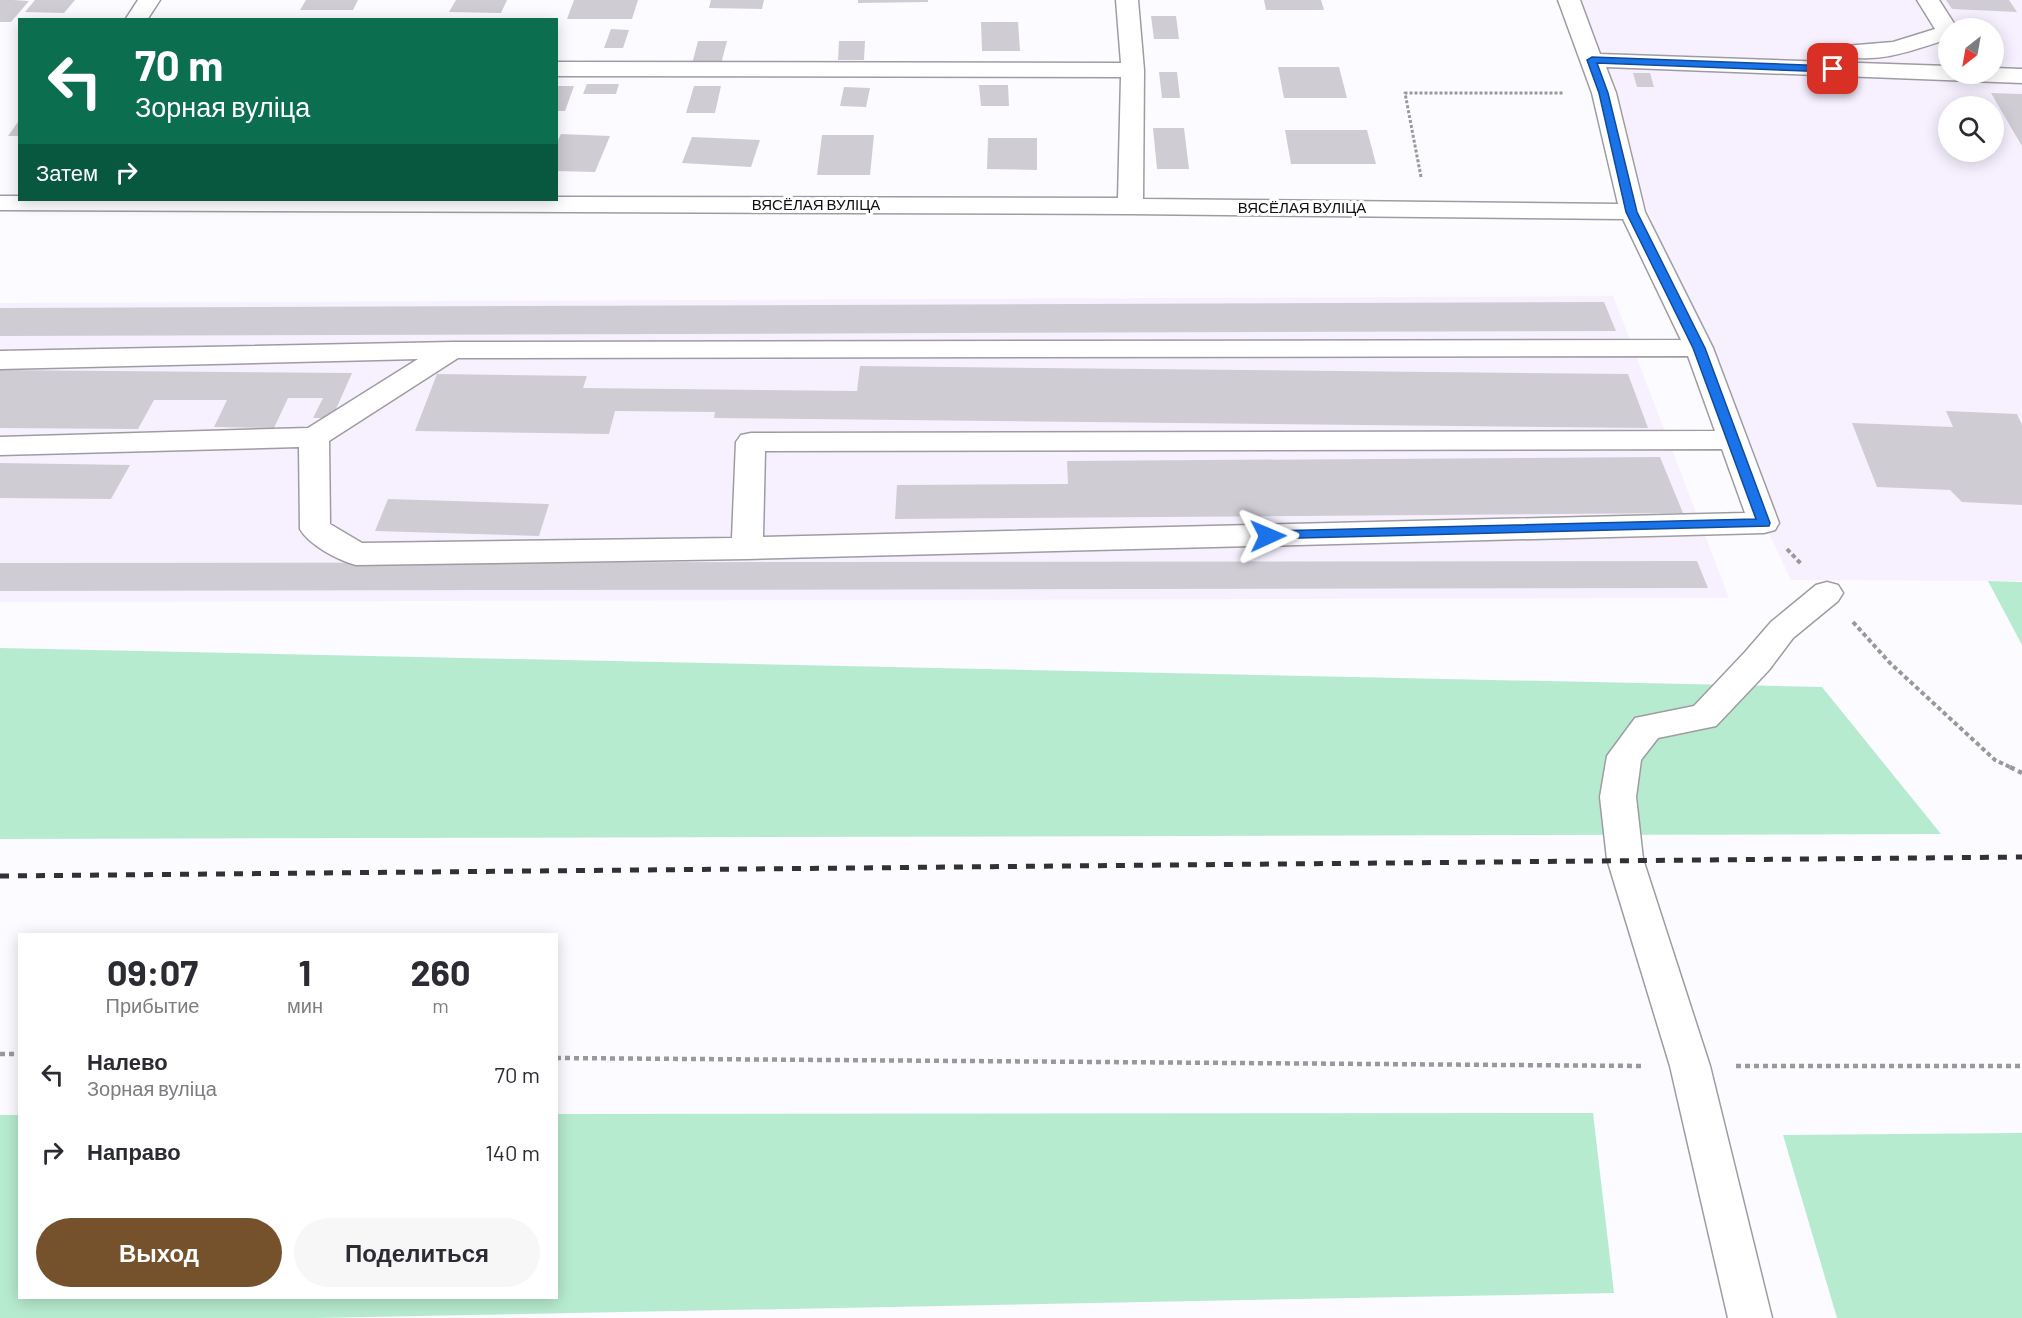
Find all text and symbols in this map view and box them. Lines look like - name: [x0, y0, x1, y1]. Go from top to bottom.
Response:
- north arrow: [1938, 18, 2004, 84]
- map controls: [1938, 18, 2004, 162]
- text: 70 m: [135, 39, 223, 89]
- icon: left: [36, 42, 114, 120]
- pin: [1807, 43, 1858, 94]
- icon: arrive: [1816, 52, 1849, 85]
- text: Зорная вуліца: [135, 90, 310, 122]
- button: search: [1938, 96, 2004, 162]
- icon: right: [110, 156, 143, 189]
- text: Затем: [36, 159, 98, 185]
- street label: ВЯСЁЛАЯ ВУЛІЦА: [752, 195, 880, 213]
- street label: ВЯСЁЛАЯ ВУЛІЦА: [1238, 198, 1366, 216]
- position arrow: [1236, 504, 1300, 568]
- text: 09:07: [107, 950, 198, 993]
- text: 1: [299, 950, 311, 993]
- text: 260: [410, 950, 470, 993]
- text: Прибытие: [106, 993, 199, 1017]
- text: мин: [287, 993, 323, 1017]
- text: m: [432, 993, 449, 1017]
- text: Налево: [87, 1048, 168, 1074]
- icon: left: [36, 1058, 69, 1091]
- text: 70 m: [495, 1061, 540, 1087]
- text: Зорная вуліца: [87, 1076, 217, 1100]
- icon: right: [36, 1136, 69, 1169]
- text: Направо: [87, 1138, 181, 1164]
- text: 140 m: [485, 1139, 540, 1165]
- button: Выход: [36, 1218, 282, 1287]
- button: Поделиться: [294, 1218, 540, 1287]

